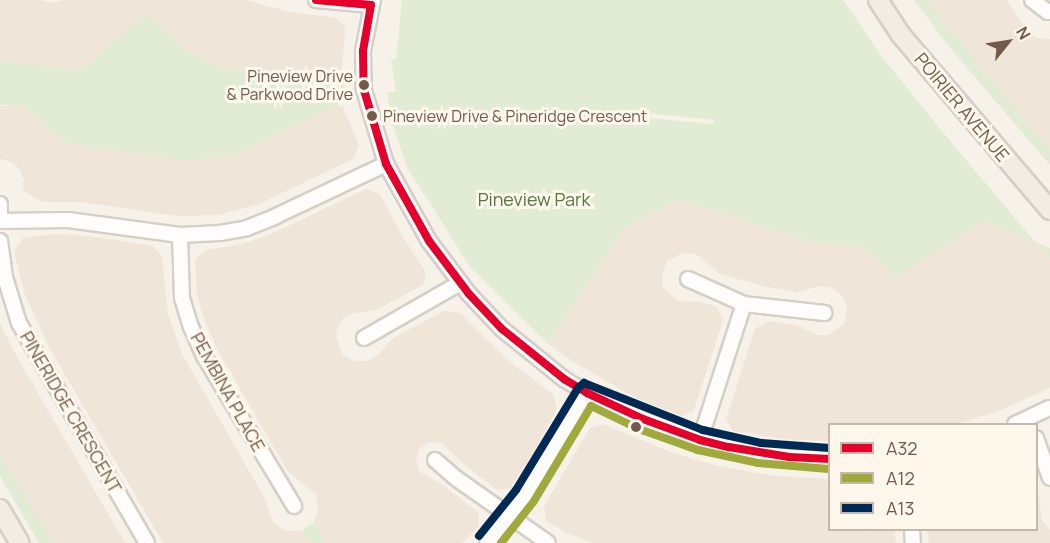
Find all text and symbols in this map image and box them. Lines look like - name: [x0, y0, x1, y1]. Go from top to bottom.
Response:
- north arrow: [978, 12, 1038, 72]
- text: N: [1011, 23, 1036, 43]
- street label: POIRIER AVENUE: [910, 48, 1014, 166]
- place label: Pineview Drive & Parkwood Drive: [227, 66, 353, 104]
- marker: Pineview Drive & Parkwood Drive: [358, 79, 370, 91]
- place label: Pineview Drive & Pineridge Crescent: [383, 106, 647, 126]
- marker: Pineview Drive & Pineridge Crescent: [366, 110, 378, 122]
- park label: Pineview Park: [478, 188, 590, 210]
- street label: PINERIDGE CRESCENT: [16, 327, 126, 497]
- street label: PEMBINA PLACE: [186, 329, 270, 455]
- unlabelled marker: [630, 421, 642, 433]
- legend: [828, 423, 1038, 531]
- text: A32: [886, 436, 918, 460]
- text: A12: [886, 466, 915, 490]
- text: A13: [886, 496, 914, 520]

